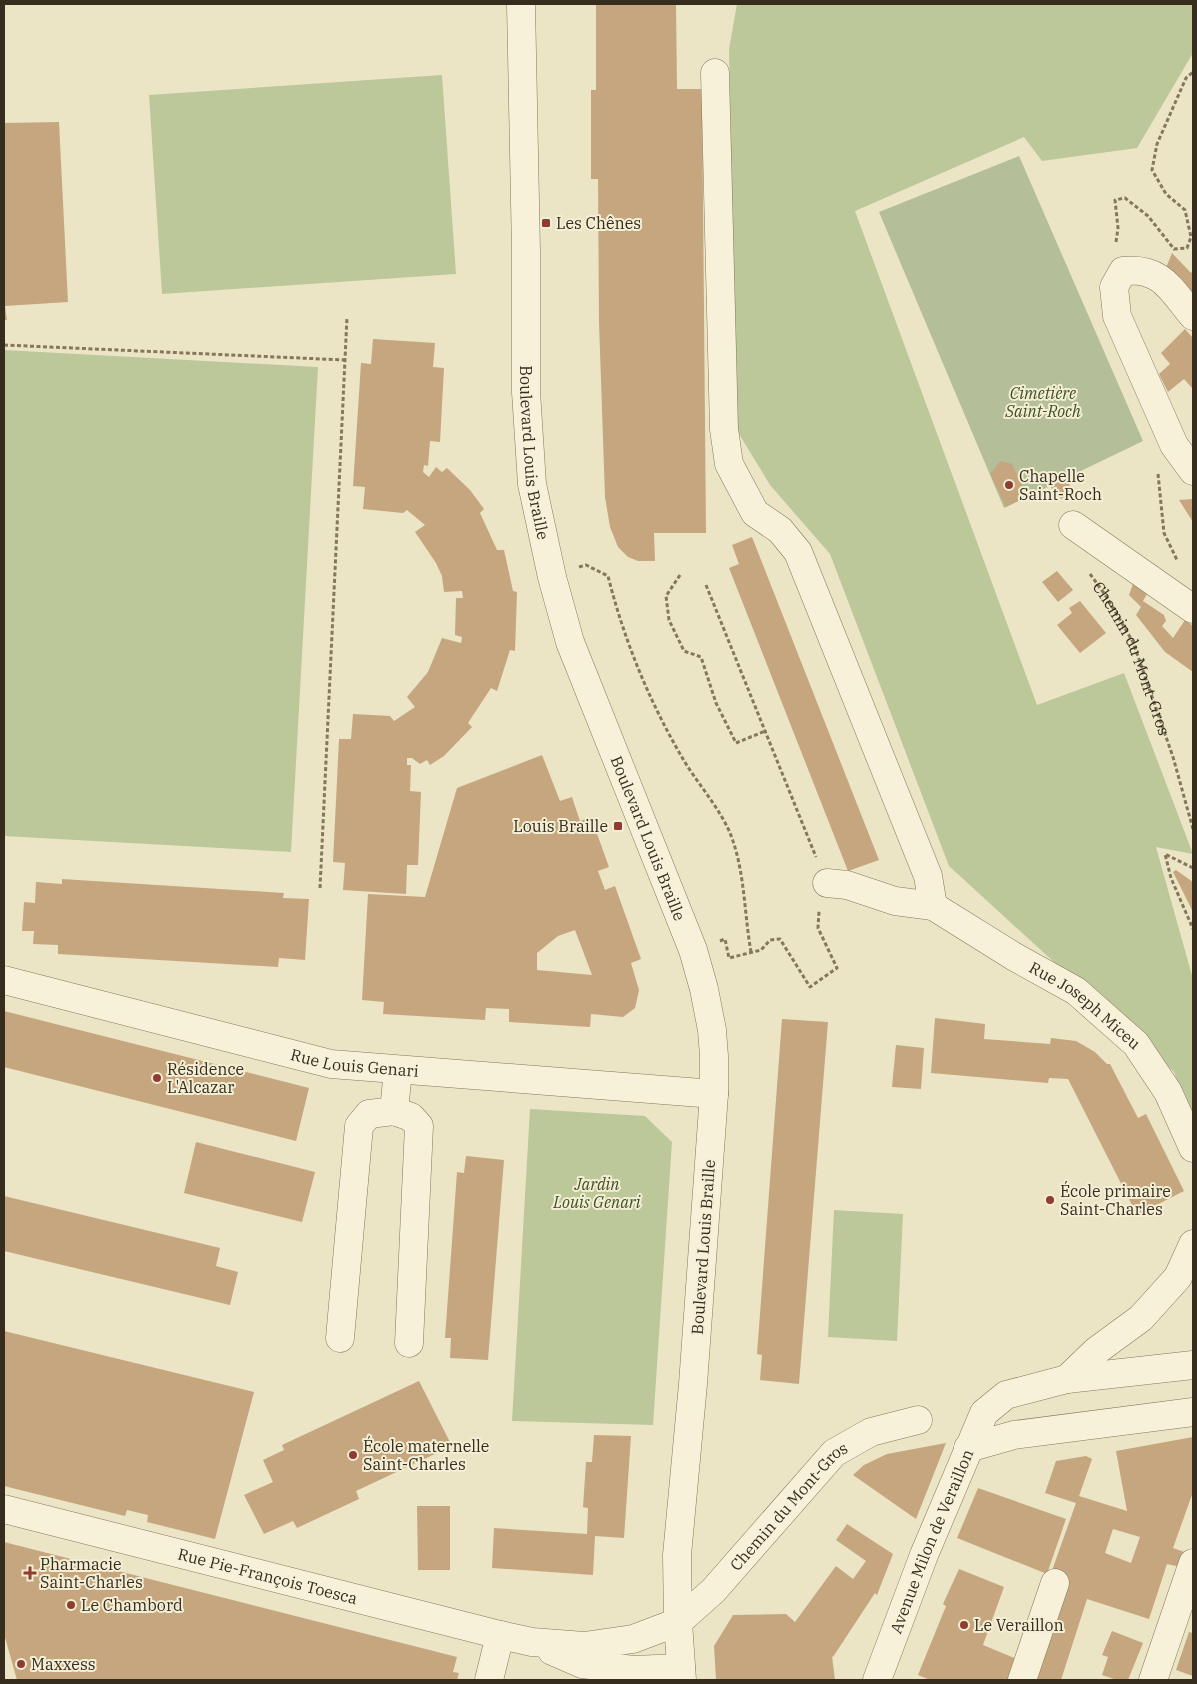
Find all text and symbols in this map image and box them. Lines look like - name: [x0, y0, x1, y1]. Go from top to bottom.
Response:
- place label: Les Chênes: [556, 213, 641, 233]
- marker: Les Chênes: [540, 217, 552, 229]
- street label: Boulevard Louis Braille: [516, 365, 554, 541]
- park label: Cimetière Saint-Roch: [1004, 383, 1081, 421]
- place label: Chapelle Saint-Roch: [1019, 466, 1102, 504]
- marker: Chapelle Saint-Roch: [1003, 479, 1015, 491]
- street label: Chemin du Mont-Gros: [1089, 577, 1175, 738]
- street label: Boulevard Louis Braille: [606, 753, 690, 923]
- place label: Louis Braille: [513, 816, 608, 836]
- marker: Louis Braille: [612, 820, 624, 832]
- street label: Rue Joseph Miceu: [1026, 957, 1145, 1053]
- street label: Rue Louis Genari: [289, 1044, 419, 1081]
- place label: Résidence L'Alcazar: [167, 1059, 244, 1097]
- marker: Résidence L'Alcazar: [151, 1072, 163, 1084]
- street label: Boulevard Louis Braille: [687, 1159, 719, 1335]
- park label: Jardin Louis Genari: [552, 1174, 641, 1212]
- place label: École primaire Saint-Charles: [1060, 1180, 1171, 1219]
- marker: École primaire Saint-Charles: [1044, 1194, 1056, 1206]
- place label: École maternelle Saint-Charles: [363, 1435, 489, 1474]
- street label: Chemin du Mont-Gros: [726, 1437, 851, 1575]
- street label: Avenue Milon de Veraillon: [885, 1446, 978, 1636]
- marker: École maternelle Saint-Charles: [347, 1449, 359, 1461]
- street label: Rue Pie-François Toesca: [176, 1544, 360, 1608]
- place label: Pharmacie Saint-Charles: [40, 1554, 143, 1592]
- marker: Pharmacie Saint-Charles: [24, 1567, 36, 1579]
- place label: Le Chambord: [81, 1595, 183, 1615]
- marker: Le Chambord: [65, 1599, 77, 1611]
- place label: Le Veraillon: [974, 1615, 1064, 1635]
- marker: Le Veraillon: [958, 1619, 970, 1631]
- place label: Maxxess: [31, 1654, 95, 1674]
- marker: Maxxess: [15, 1658, 27, 1670]

